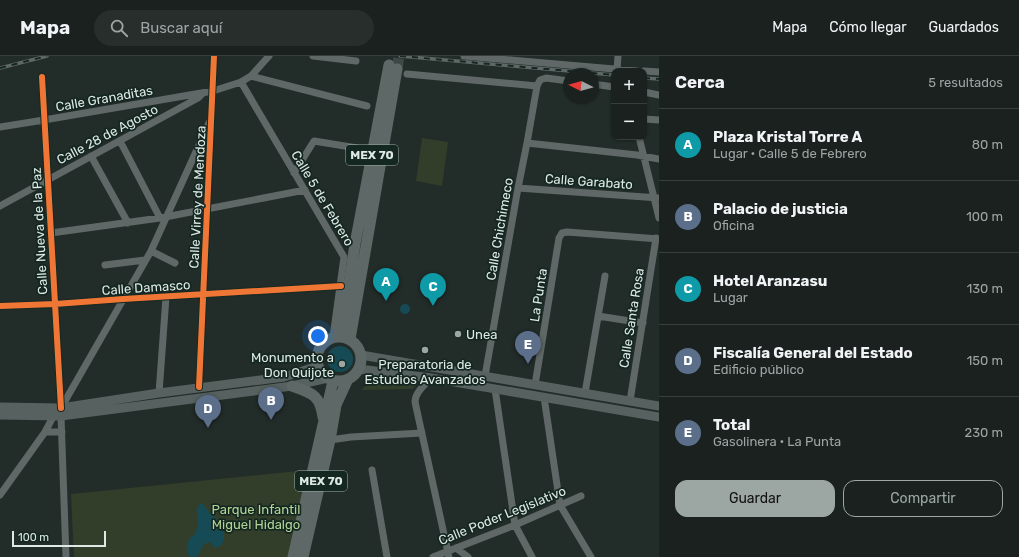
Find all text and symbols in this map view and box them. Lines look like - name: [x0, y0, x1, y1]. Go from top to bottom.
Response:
- search box: [94, 10, 374, 46]
- text: Mapa: [20, 16, 70, 39]
- icon: search: [108, 17, 130, 39]
- text: Buscar aquí: [140, 19, 222, 37]
- text: Mapa: [772, 19, 807, 36]
- text: Cómo llegar: [829, 19, 907, 36]
- text: Guardados: [929, 19, 999, 36]
- north arrow: [563, 68, 599, 104]
- map controls: [611, 68, 647, 140]
- button: +: [611, 68, 647, 104]
- text: Cerca: [675, 72, 725, 92]
- text: 5 resultados: [928, 75, 1003, 90]
- street label: Calle Granaditas: [54, 83, 154, 114]
- street label: Calle 28 de Agosto: [54, 101, 161, 168]
- button: −: [611, 104, 647, 140]
- street label: Calle Virrey de Mendoza: [186, 125, 209, 269]
- text: Plaza Kristal Torre A: [713, 128, 862, 146]
- text: A: [683, 137, 693, 152]
- text: 80 m: [972, 137, 1003, 152]
- road number: MEX 70: [346, 145, 398, 165]
- text: Lugar · Calle 5 de Febrero: [713, 146, 867, 161]
- street label: Calle 5 de Febrero: [288, 148, 357, 249]
- street label: Calle Nueva de la Paz: [29, 167, 50, 295]
- street label: Calle Garabato: [545, 171, 633, 192]
- street label: Calle Chichimeco: [483, 177, 516, 282]
- text: Palacio de justicia: [713, 200, 848, 218]
- text: B: [683, 209, 693, 224]
- text: 100 m: [966, 209, 1003, 224]
- text: Oficina: [713, 218, 754, 233]
- street label: La Punta: [527, 267, 550, 323]
- street label: Calle Santa Rosa: [616, 267, 647, 369]
- pin: A: [373, 268, 399, 301]
- text: Hotel Aranzasu: [713, 272, 827, 290]
- pin: C: [420, 273, 446, 306]
- street label: Calle Damasco: [101, 277, 191, 298]
- text: C: [683, 281, 693, 296]
- text: 130 m: [967, 281, 1003, 296]
- text: Lugar: [713, 290, 748, 305]
- your location: [308, 326, 328, 346]
- place label: Unea: [466, 327, 497, 342]
- marker: Unea: [453, 329, 463, 339]
- pin: E: [515, 331, 541, 364]
- text: Fiscalía General del Estado: [713, 344, 913, 362]
- marker: Preparatoria de Estudios Avanzados: [420, 345, 430, 355]
- place label: Monumento a Don Quijote: [251, 350, 334, 380]
- text: D: [683, 353, 693, 368]
- text: 150 m: [967, 353, 1003, 368]
- place label: Preparatoria de Estudios Avanzados: [364, 357, 486, 387]
- marker: Monumento a Don Quijote: [337, 359, 347, 369]
- text: Edificio público: [713, 362, 804, 377]
- pin: B: [258, 387, 284, 420]
- pin: D: [195, 395, 221, 428]
- text: Total: [713, 416, 750, 434]
- text: E: [684, 425, 692, 440]
- text: 230 m: [965, 425, 1003, 440]
- text: Gasolinera · La Punta: [713, 434, 841, 449]
- road number: MEX 70: [295, 471, 347, 491]
- button: Guardar: [675, 480, 835, 517]
- button: Compartir: [843, 480, 1003, 517]
- street label: Calle Poder Legislativo: [436, 483, 568, 549]
- park label: Parque Infantil Miguel Hidalgo: [212, 502, 300, 533]
- scale bar: [12, 529, 106, 548]
- text: 100 m: [18, 531, 49, 544]

